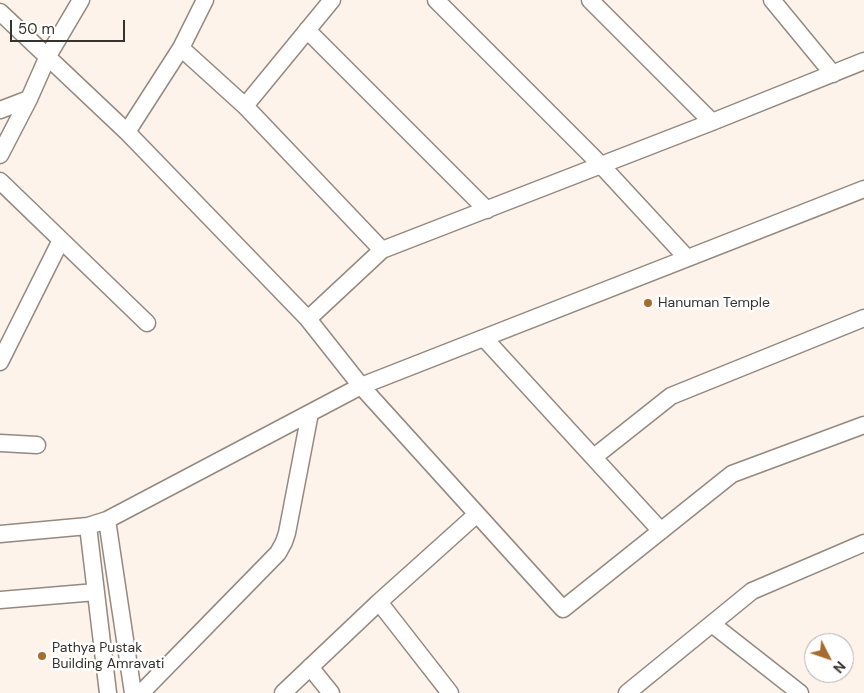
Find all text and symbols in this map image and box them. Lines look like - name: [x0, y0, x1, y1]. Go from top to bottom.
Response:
- scale bar: [12, 10, 128, 42]
- text: 50 m: [18, 19, 55, 39]
- place label: Hanuman Temple: [658, 295, 770, 311]
- marker: Hanuman Temple: [642, 297, 654, 309]
- north arrow: [804, 633, 854, 683]
- place label: Pathya Pustak Building Amravati: [52, 640, 164, 672]
- marker: Pathya Pustak Building Amravati: [36, 650, 48, 662]
- text: N: [829, 657, 850, 677]

